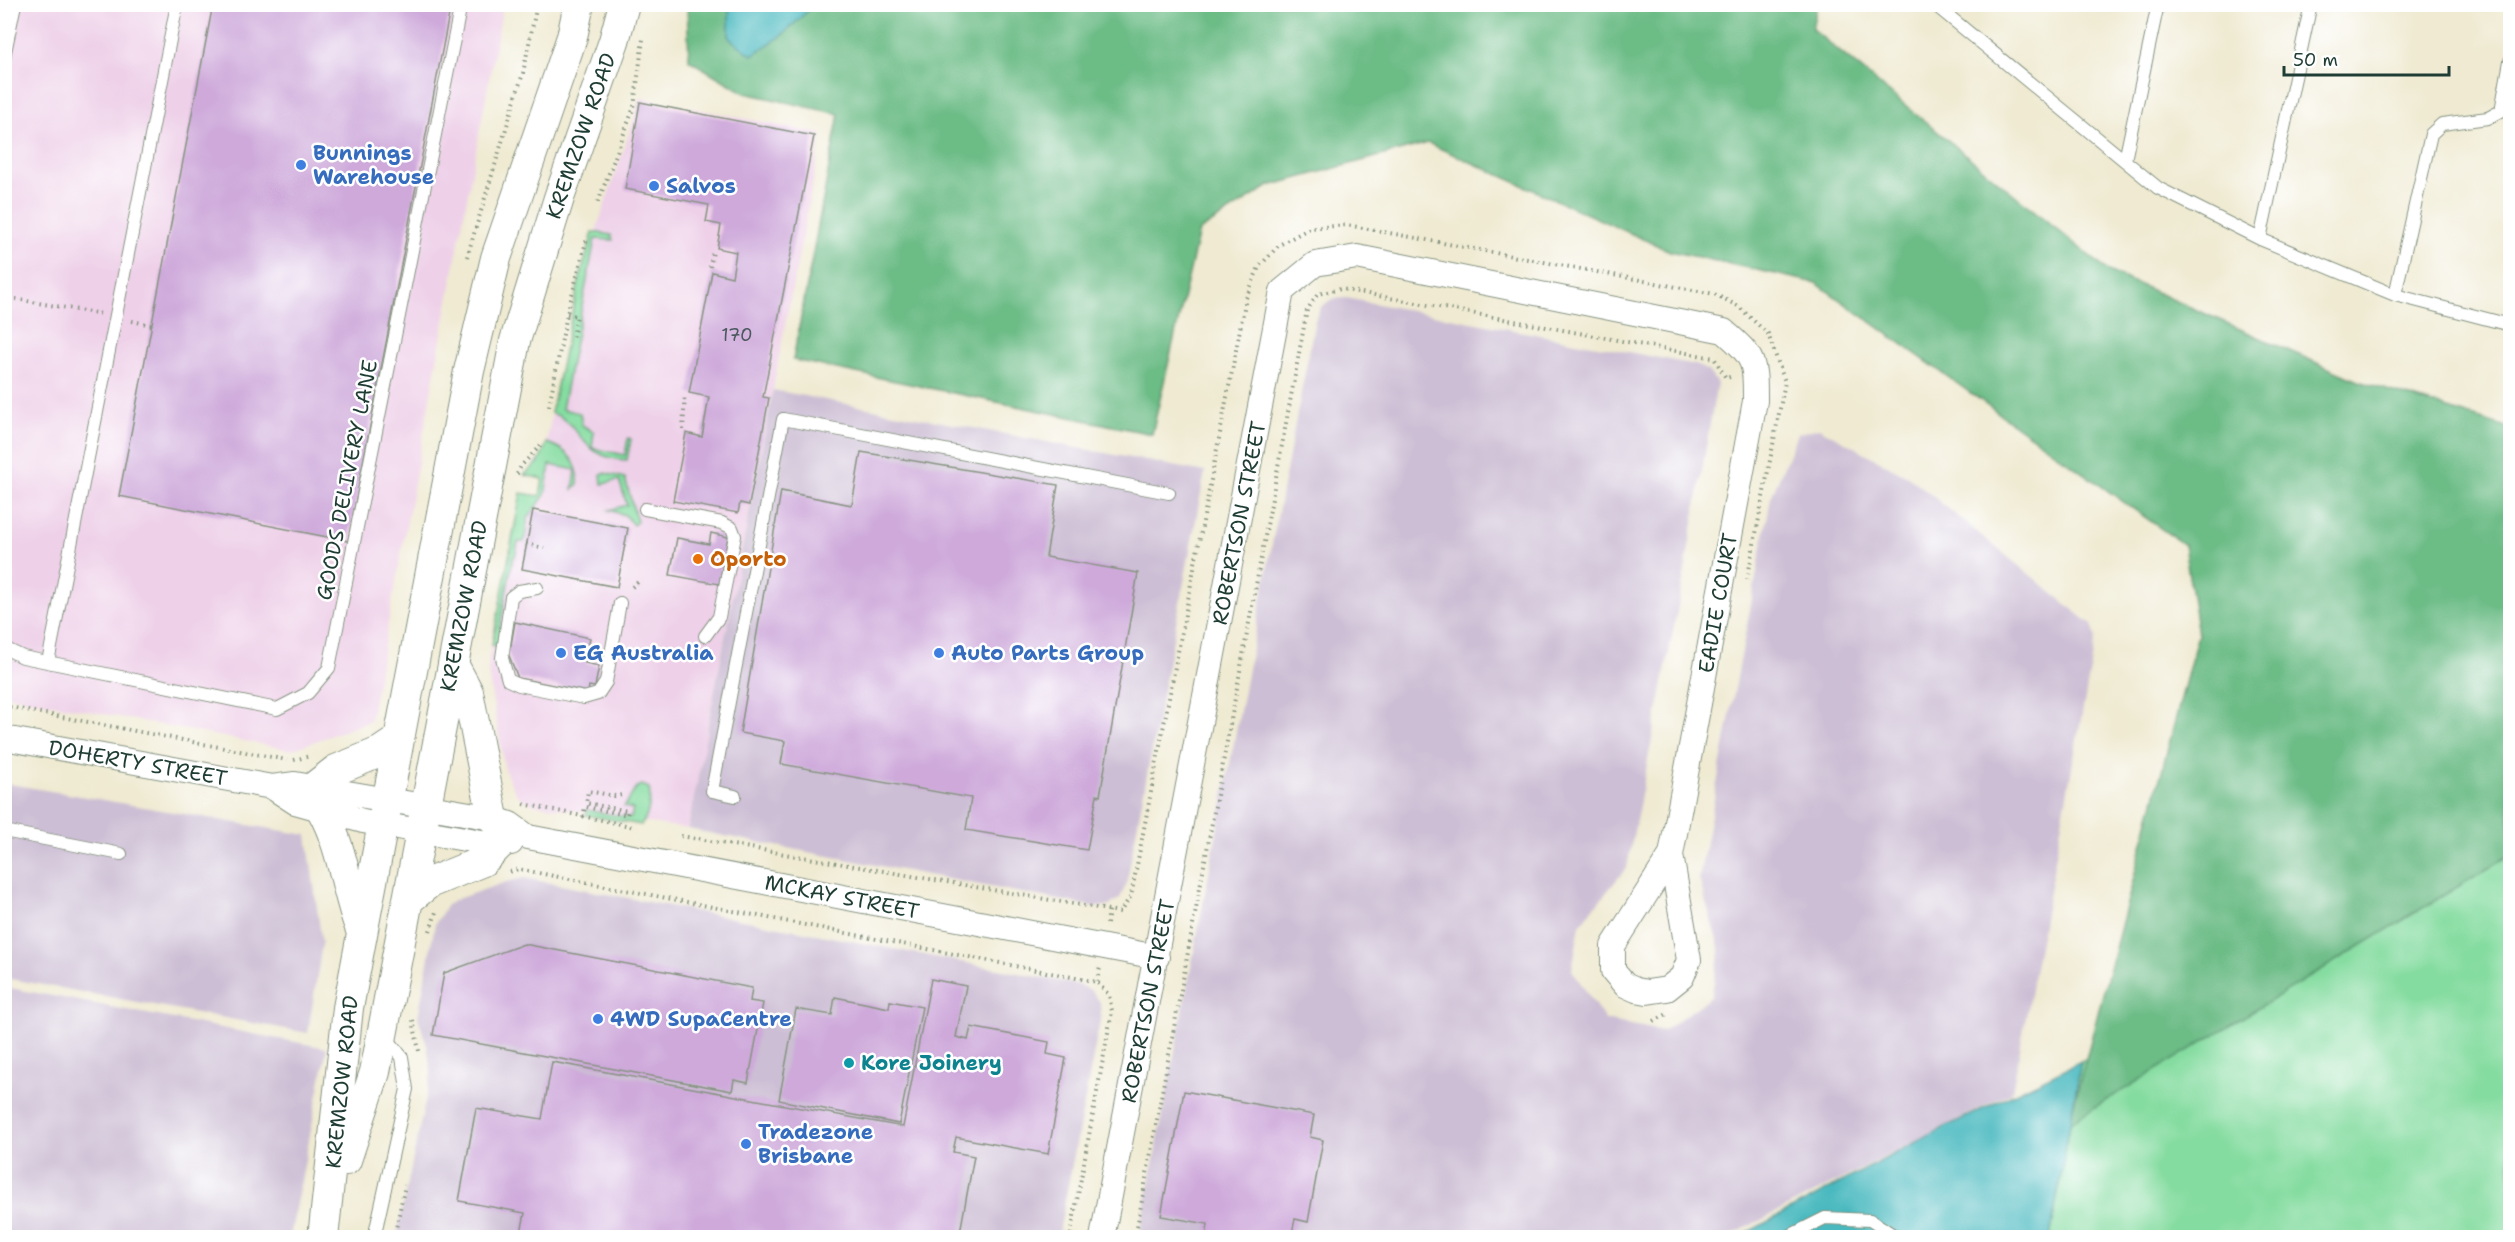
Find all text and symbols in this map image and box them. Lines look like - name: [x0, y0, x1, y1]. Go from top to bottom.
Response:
- scale bar: [2284, 39, 2449, 77]
- text: 50 m: [2293, 48, 2338, 72]
- street label: KREMZOW ROAD: [539, 49, 623, 223]
- place label: Bunnings Warehouse: [313, 139, 434, 191]
- marker: Bunnings Warehouse: [294, 158, 308, 172]
- place label: Salvos: [666, 172, 736, 200]
- marker: Salvos: [647, 179, 661, 193]
- house number: 170: [721, 323, 753, 347]
- street label: GOODS DELIVERY LANE: [310, 357, 384, 603]
- street label: ROBERTSON STREET: [1206, 419, 1272, 627]
- street label: KREMZOW ROAD: [434, 518, 494, 694]
- street label: EADIE COURT: [1692, 531, 1744, 675]
- place label: Oporto: [710, 545, 787, 573]
- marker: Oporto: [691, 552, 705, 566]
- place label: EG Australia: [573, 639, 714, 667]
- place label: Auto Parts Group: [951, 639, 1144, 667]
- marker: EG Australia: [554, 646, 568, 660]
- marker: Auto Parts Group: [932, 646, 946, 660]
- street label: DOHERTY STREET: [46, 733, 230, 793]
- street label: MCKAY STREET: [762, 868, 922, 926]
- street label: ROBERTSON STREET: [1115, 897, 1181, 1105]
- street label: KREMZOW ROAD: [319, 994, 365, 1170]
- place label: 4WD SupaCentre: [610, 1005, 792, 1033]
- marker: 4WD SupaCentre: [591, 1012, 605, 1026]
- place label: Kore Joinery: [861, 1049, 1002, 1077]
- marker: Kore Joinery: [842, 1056, 856, 1070]
- place label: Tradezone Brisbane: [758, 1118, 873, 1170]
- marker: Tradezone Brisbane: [739, 1137, 753, 1151]

